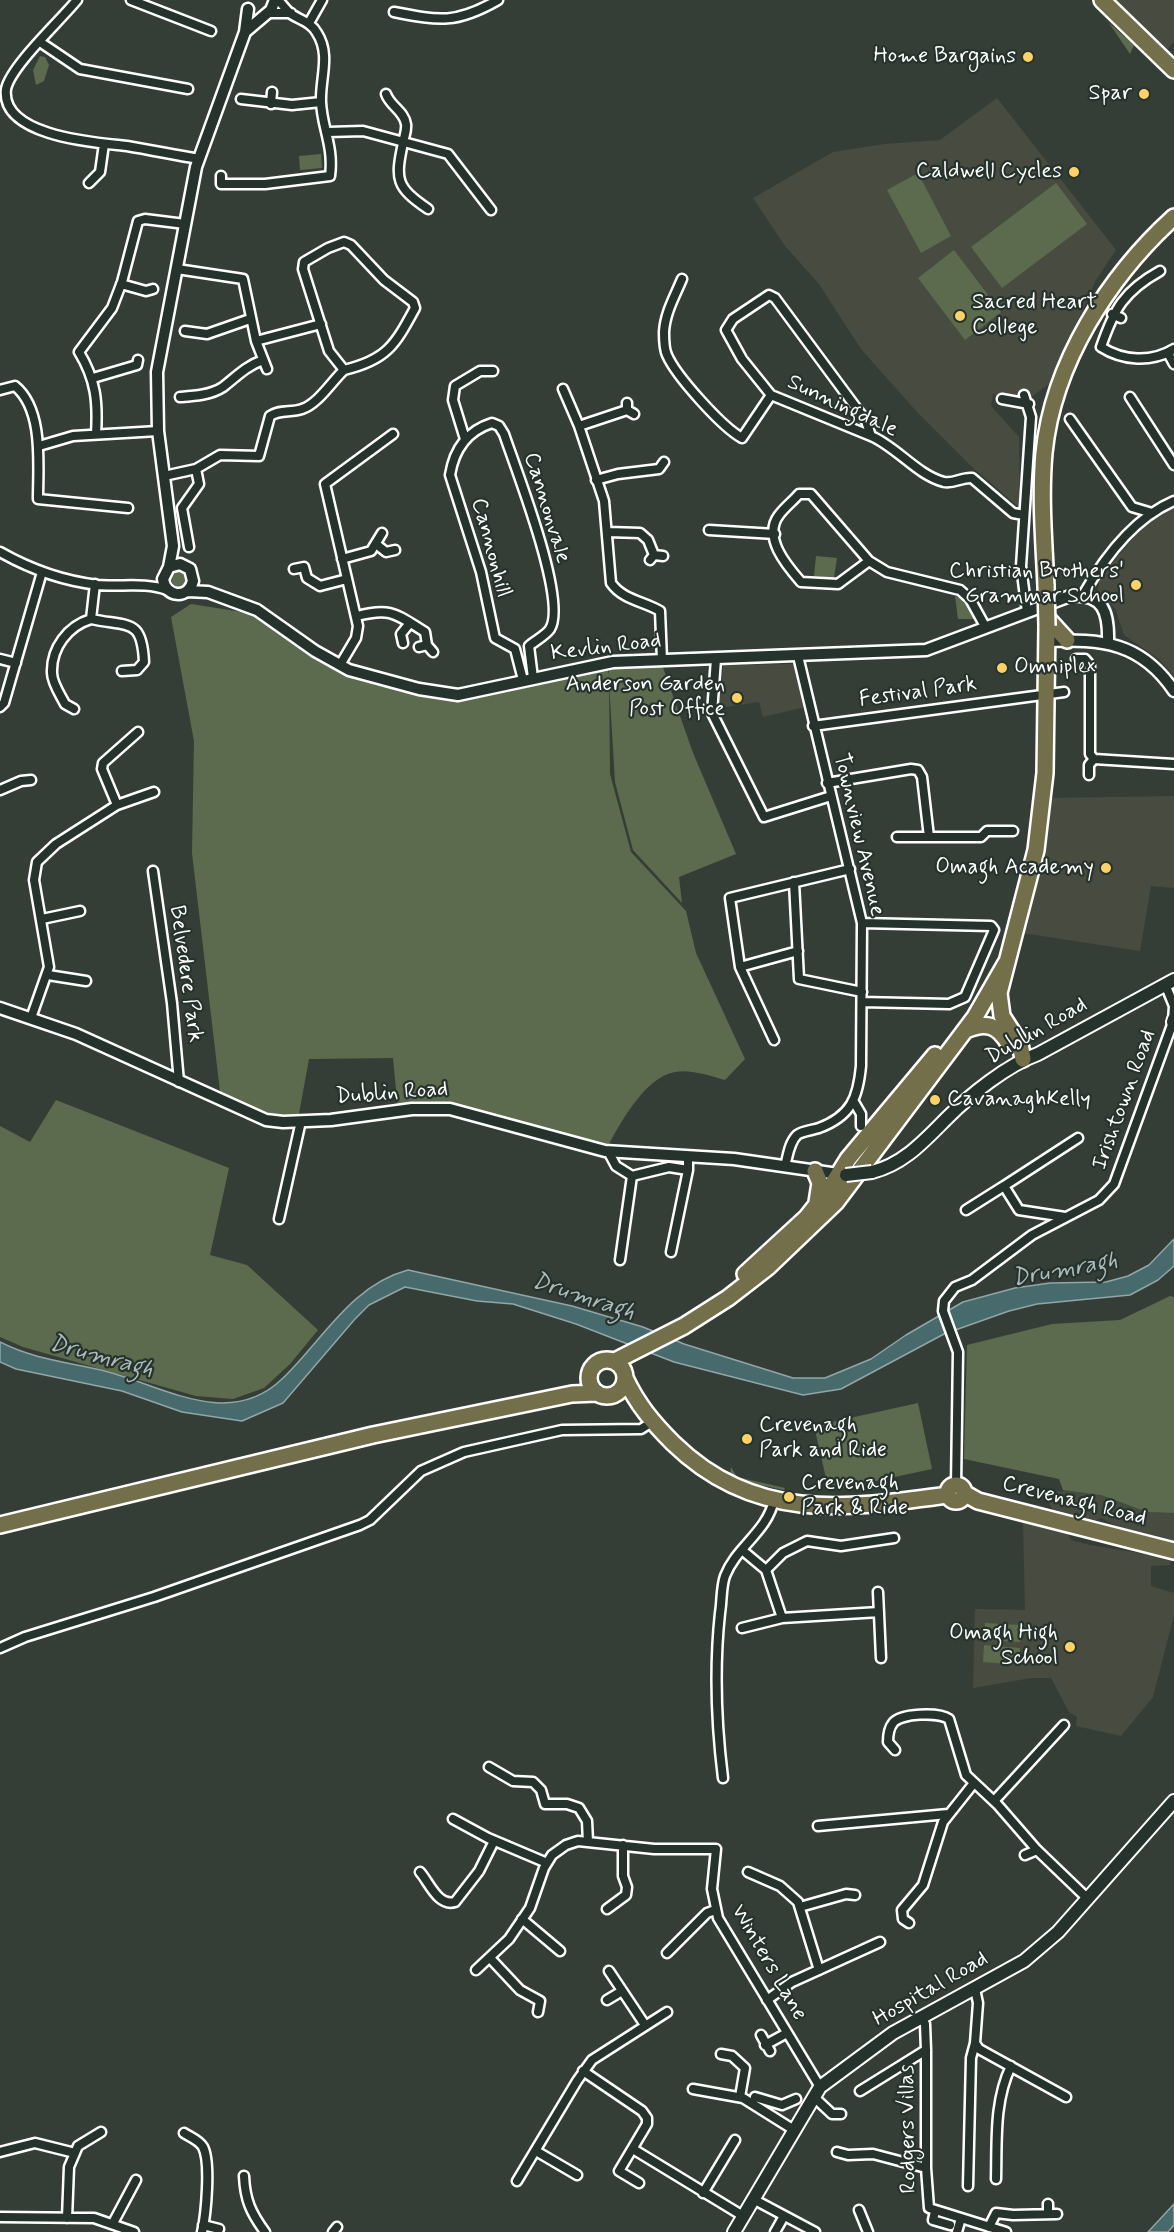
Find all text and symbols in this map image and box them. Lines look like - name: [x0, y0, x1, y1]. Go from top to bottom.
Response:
- place label: Home Bargains: [873, 44, 1016, 70]
- marker: Home Bargains: [1021, 50, 1035, 64]
- place label: Spar: [1089, 81, 1132, 107]
- marker: Spar: [1137, 87, 1151, 101]
- place label: Caldwell Cycles: [916, 159, 1062, 185]
- marker: Caldwell Cycles: [1067, 165, 1081, 179]
- place label: Sacred Heart College: [972, 290, 1097, 342]
- marker: Sacred Heart College: [953, 309, 967, 323]
- street label: Sunningdale: [783, 370, 901, 444]
- street label: Cannonvale: [517, 449, 575, 567]
- street label: Cannonhill: [464, 495, 516, 601]
- place label: Christian Brothers' Grammar School: [949, 559, 1124, 610]
- marker: Christian Brothers' Grammar School: [1129, 578, 1143, 592]
- street label: Kevlin Road: [549, 628, 663, 668]
- place label: Omniplex: [1014, 655, 1096, 681]
- marker: Omniplex: [995, 661, 1009, 675]
- place label: Anderson Garden Post Office: [566, 672, 725, 724]
- street label: Festival Park: [858, 672, 978, 714]
- marker: Anderson Garden Post Office: [730, 691, 744, 705]
- street label: Townview Avenue: [826, 751, 890, 919]
- place label: Omagh Academy: [935, 855, 1094, 881]
- marker: Omagh Academy: [1099, 861, 1113, 875]
- street label: Belvedere Park: [162, 904, 208, 1044]
- street label: Dublin Road: [982, 992, 1092, 1072]
- street label: Irishtown Road: [1087, 1026, 1163, 1174]
- street label: Dublin Road: [335, 1077, 449, 1111]
- place label: CavanaghKelly: [947, 1087, 1091, 1113]
- marker: CavanaghKelly: [928, 1093, 942, 1107]
- water label: Drumragh: [1010, 1248, 1120, 1294]
- water label: Drumragh: [528, 1268, 638, 1328]
- water label: Drumragh: [46, 1330, 156, 1386]
- place label: Crevenagh Park and Ride: [759, 1413, 887, 1464]
- marker: Crevenagh Park and Ride: [740, 1432, 754, 1446]
- place label: Crevenagh Park & Ride: [801, 1471, 908, 1522]
- street label: Crevenagh Road: [999, 1471, 1149, 1533]
- marker: Crevenagh Park & Ride: [782, 1490, 796, 1504]
- place label: Omagh High School: [949, 1621, 1058, 1672]
- marker: Omagh High School: [1063, 1640, 1077, 1654]
- street label: Winters Lane: [724, 1900, 812, 2026]
- street label: Hospital Road: [869, 1946, 993, 2034]
- street label: Rodgers Villas: [895, 2064, 923, 2194]

